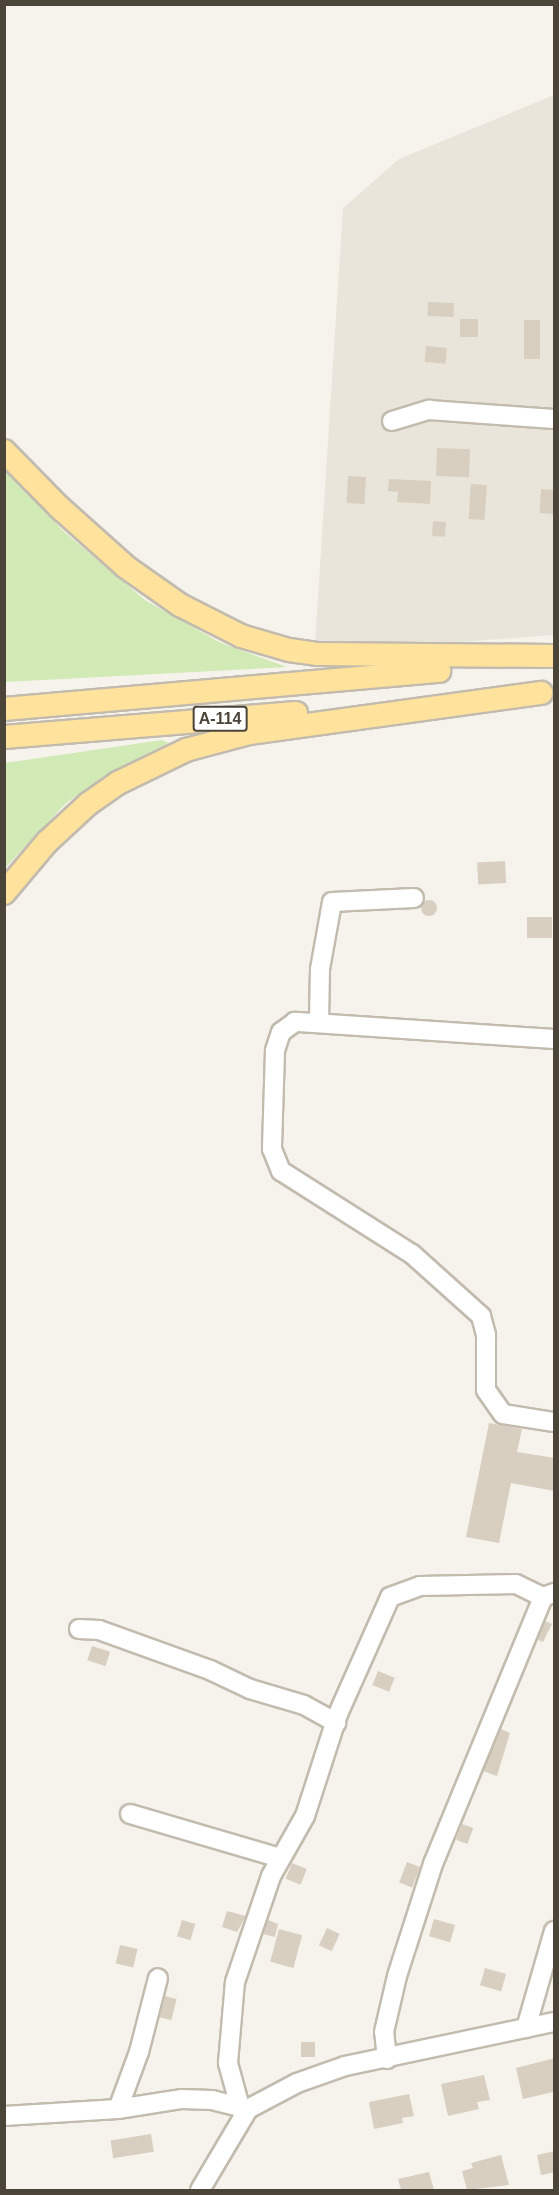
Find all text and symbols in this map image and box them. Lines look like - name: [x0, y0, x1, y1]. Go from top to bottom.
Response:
- road number: А-114: [192, 706, 248, 732]

